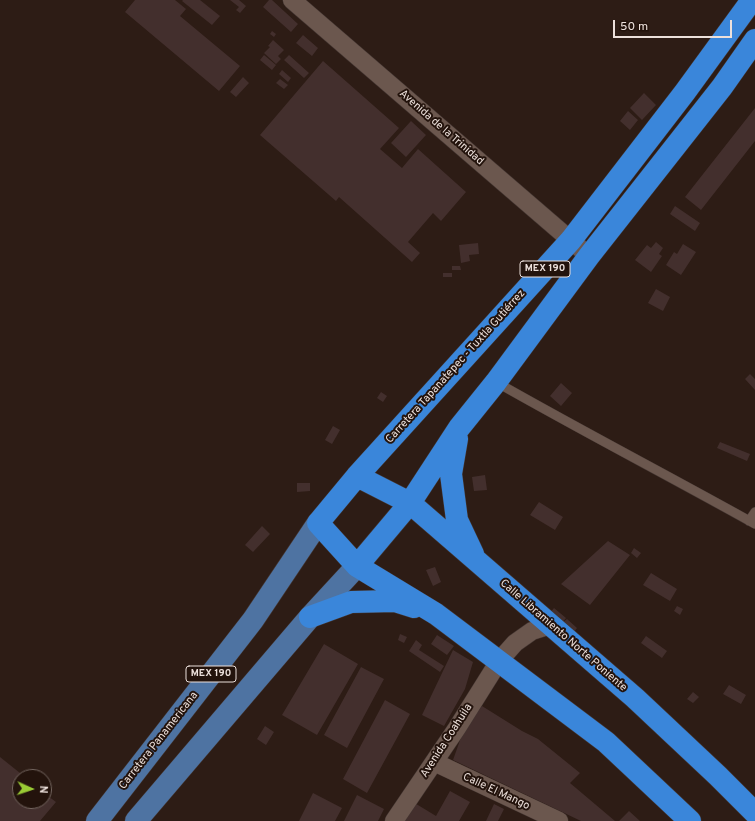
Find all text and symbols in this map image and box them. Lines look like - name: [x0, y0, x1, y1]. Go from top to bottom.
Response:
- scale bar: [615, 12, 734, 38]
- text: 50 m: [620, 19, 648, 35]
- street label: Avenida de la Trinidad: [396, 88, 486, 168]
- road number: MEX 190: [520, 261, 570, 277]
- street label: Carretera Tapanatepec - Tuxtla Gutiérrez: [384, 288, 528, 446]
- street label: Calle Libramiento Norte Poniente: [497, 577, 629, 695]
- road number: MEX 190: [186, 666, 236, 682]
- street label: Carretera Panamericana: [117, 690, 201, 792]
- street label: Avenida Coahuila: [418, 702, 476, 780]
- north arrow: [12, 769, 52, 809]
- street label: Calle El Mango: [460, 771, 532, 813]
- text: N: [36, 785, 50, 794]

